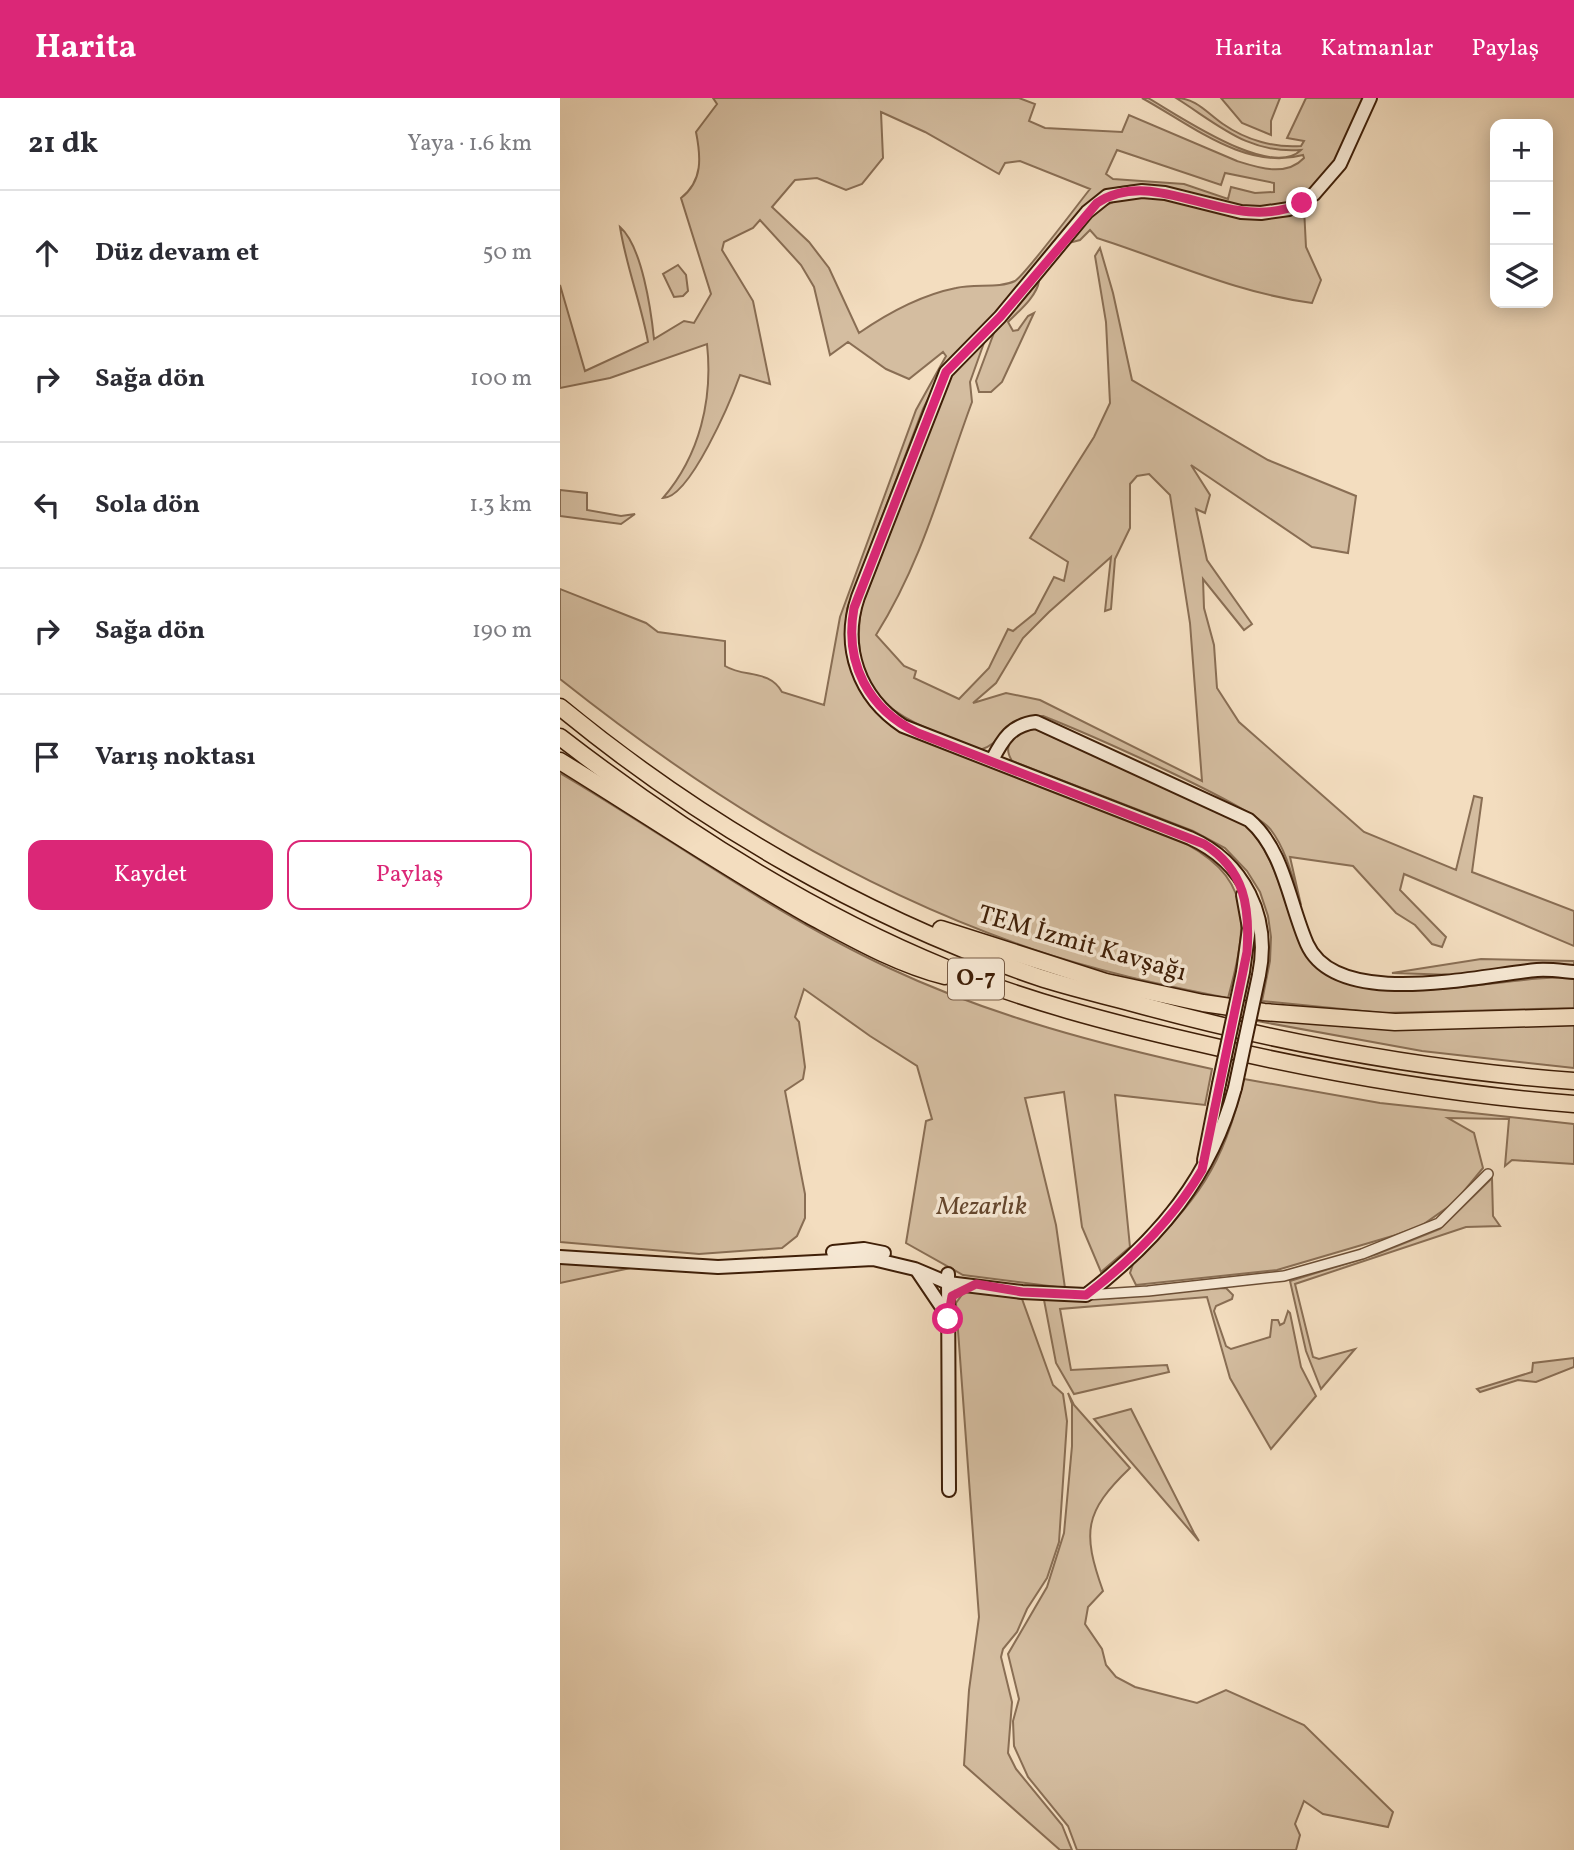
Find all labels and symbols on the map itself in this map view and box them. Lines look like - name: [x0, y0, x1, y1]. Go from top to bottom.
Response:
- route end: [1286, 187, 1317, 218]
- street label: TEM İzmit Kavşağı: [973, 897, 1191, 991]
- road number: O-7: [948, 958, 1004, 1000]
- park label: Mezarlık: [936, 1189, 1027, 1225]
- route start: [932, 1303, 963, 1334]

